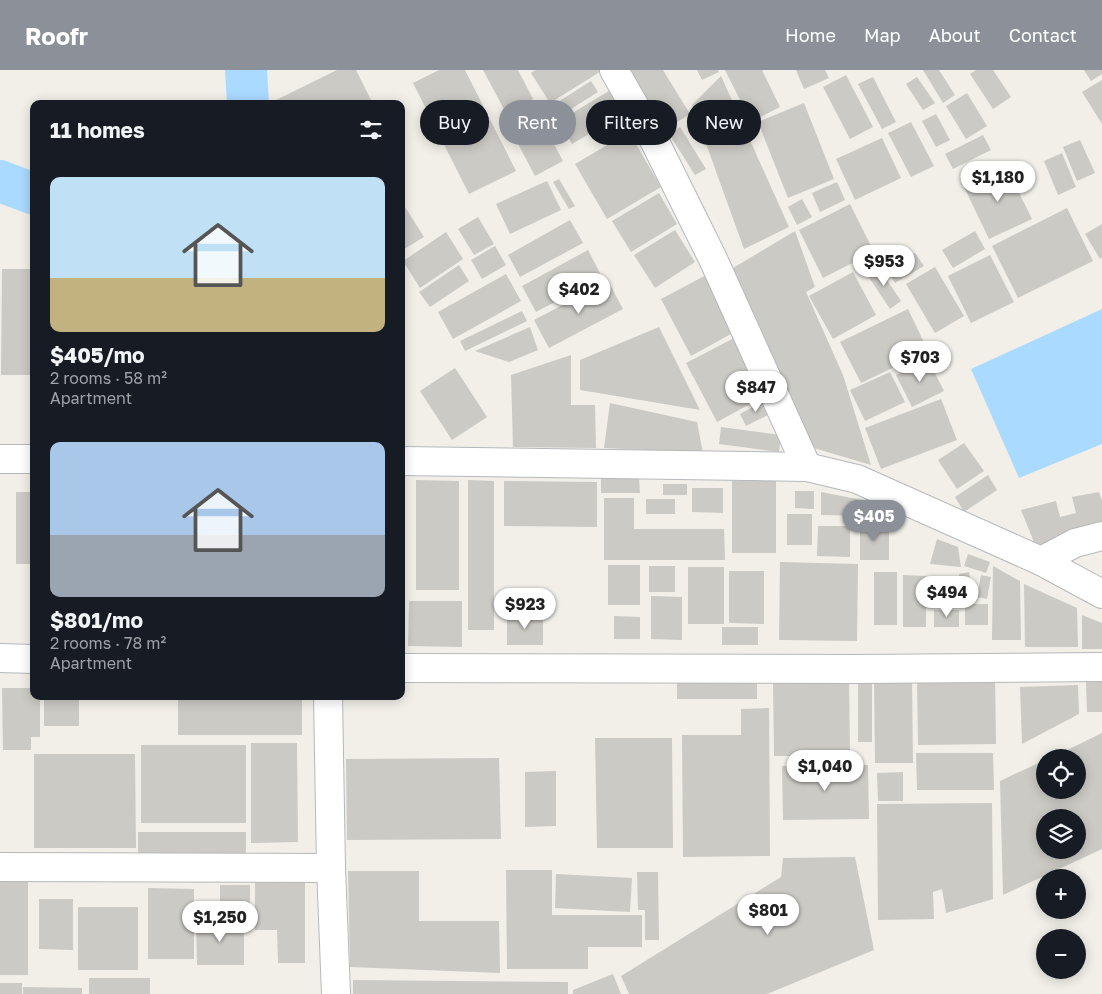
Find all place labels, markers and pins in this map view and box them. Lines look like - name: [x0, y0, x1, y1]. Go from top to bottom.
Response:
- pin: $1,180: [957, 160, 1039, 203]
- pin: $953: [854, 244, 914, 287]
- pin: $402: [549, 272, 609, 315]
- pin: $703: [890, 340, 950, 383]
- pin: $847: [726, 370, 786, 413]
- pin: $405: [844, 500, 904, 542]
- pin: $494: [917, 576, 977, 618]
- pin: $923: [495, 588, 555, 630]
- pin: $1,040: [784, 750, 866, 792]
- pin: $801: [738, 894, 798, 936]
- pin: $1,250: [179, 900, 261, 943]

